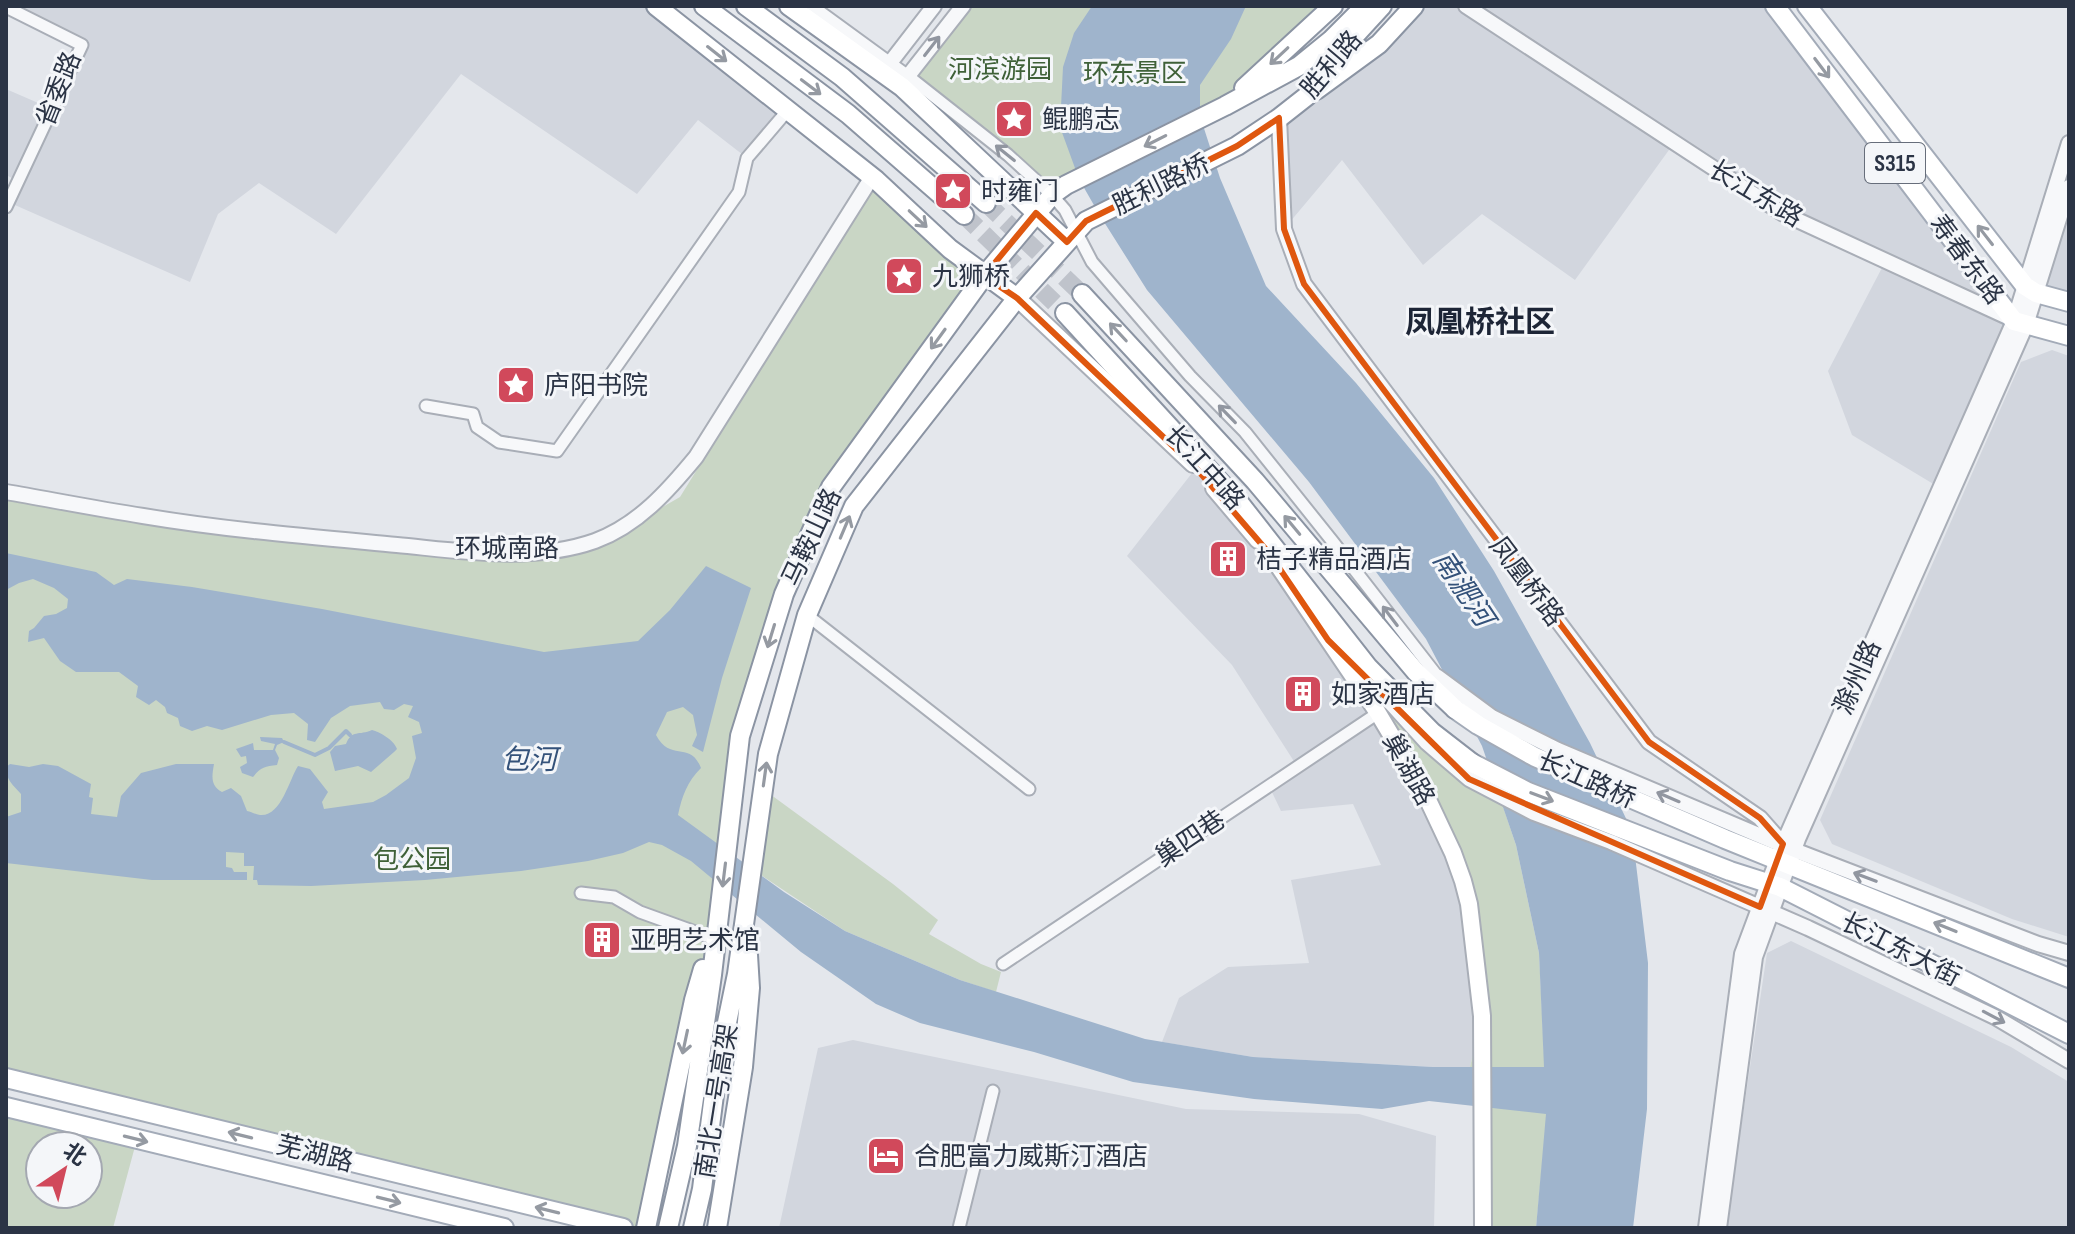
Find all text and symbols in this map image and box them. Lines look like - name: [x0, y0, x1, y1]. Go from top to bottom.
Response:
- street label: 胜利路: [1295, 25, 1369, 105]
- one-way arrow: [923, 36, 940, 57]
- one-way arrow: [706, 45, 727, 63]
- one-way arrow: [1269, 46, 1289, 64]
- street label: 省委路: [30, 48, 88, 132]
- park label: 河滨游园: [948, 55, 1052, 86]
- one-way arrow: [1814, 57, 1831, 78]
- park label: 环东景区: [1083, 59, 1187, 90]
- one-way arrow: [800, 78, 822, 95]
- place icon: 鲲鹏志: [993, 98, 1035, 140]
- place label: 鲲鹏志: [1042, 105, 1120, 136]
- one-way arrow: [1144, 134, 1168, 149]
- road number: S315: [1865, 143, 1925, 183]
- one-way arrow: [995, 145, 1016, 162]
- street label: 胜利路桥: [1108, 149, 1215, 222]
- street label: 长江东路: [1703, 154, 1808, 234]
- place icon: 时雍门: [932, 170, 974, 212]
- place label: 时雍门: [981, 177, 1059, 208]
- one-way arrow: [908, 209, 928, 228]
- street label: 寿春东路: [1922, 209, 2009, 311]
- one-way arrow: [1976, 225, 1994, 246]
- place icon: 九狮桥: [883, 255, 925, 297]
- place label: 九狮桥: [932, 262, 1010, 293]
- district label: 凤凰桥社区: [1405, 305, 1555, 341]
- one-way arrow: [1108, 322, 1127, 342]
- one-way arrow: [930, 328, 947, 349]
- place icon: 庐阳书院: [495, 364, 537, 406]
- place label: 庐阳书院: [544, 371, 648, 402]
- one-way arrow: [1217, 404, 1236, 424]
- street label: 长江中路: [1158, 419, 1250, 517]
- street label: 马鞍山路: [776, 484, 848, 591]
- one-way arrow: [838, 515, 853, 540]
- one-way arrow: [1283, 515, 1301, 536]
- street label: 凤凰桥路: [1482, 531, 1569, 633]
- street label: 环城南路: [455, 534, 559, 565]
- building icon: 桔子精品酒店: [1207, 538, 1249, 580]
- place label: 桔子精品酒店: [1256, 545, 1412, 576]
- water label: 南淝河: [1426, 545, 1503, 637]
- one-way arrow: [1381, 606, 1398, 627]
- one-way arrow: [763, 623, 778, 649]
- street label: 滁州路: [1828, 636, 1888, 720]
- building icon: 如家酒店: [1282, 673, 1324, 715]
- place label: 如家酒店: [1331, 680, 1435, 711]
- street label: 巢湖路: [1375, 728, 1440, 811]
- water label: 包河: [501, 744, 562, 777]
- street label: 长江路桥: [1533, 745, 1640, 816]
- one-way arrow: [758, 761, 773, 787]
- one-way arrow: [1656, 789, 1681, 804]
- one-way arrow: [1529, 791, 1554, 805]
- street label: 巢四巷: [1150, 805, 1232, 874]
- park label: 包公园: [373, 845, 451, 876]
- one-way arrow: [716, 861, 731, 888]
- one-way arrow: [1853, 869, 1878, 883]
- street label: 长江东大街: [1835, 907, 1965, 994]
- building icon: 亚明艺术馆: [581, 919, 623, 961]
- one-way arrow: [1933, 919, 1958, 934]
- place label: 亚明艺术馆: [630, 926, 760, 957]
- one-way arrow: [1982, 1009, 2005, 1025]
- street label: 南北一号高架: [690, 1022, 745, 1181]
- one-way arrow: [677, 1029, 692, 1054]
- one-way arrow: [228, 1127, 254, 1142]
- north arrow: [24, 1130, 104, 1210]
- street label: 芜湖路: [273, 1130, 356, 1179]
- one-way arrow: [123, 1132, 149, 1147]
- hotel icon: 合肥富力威斯汀酒店: [865, 1135, 907, 1177]
- text: 北: [58, 1137, 91, 1172]
- place label: 合肥富力威斯汀酒店: [914, 1142, 1148, 1173]
- one-way arrow: [375, 1193, 401, 1208]
- one-way arrow: [535, 1201, 561, 1216]

